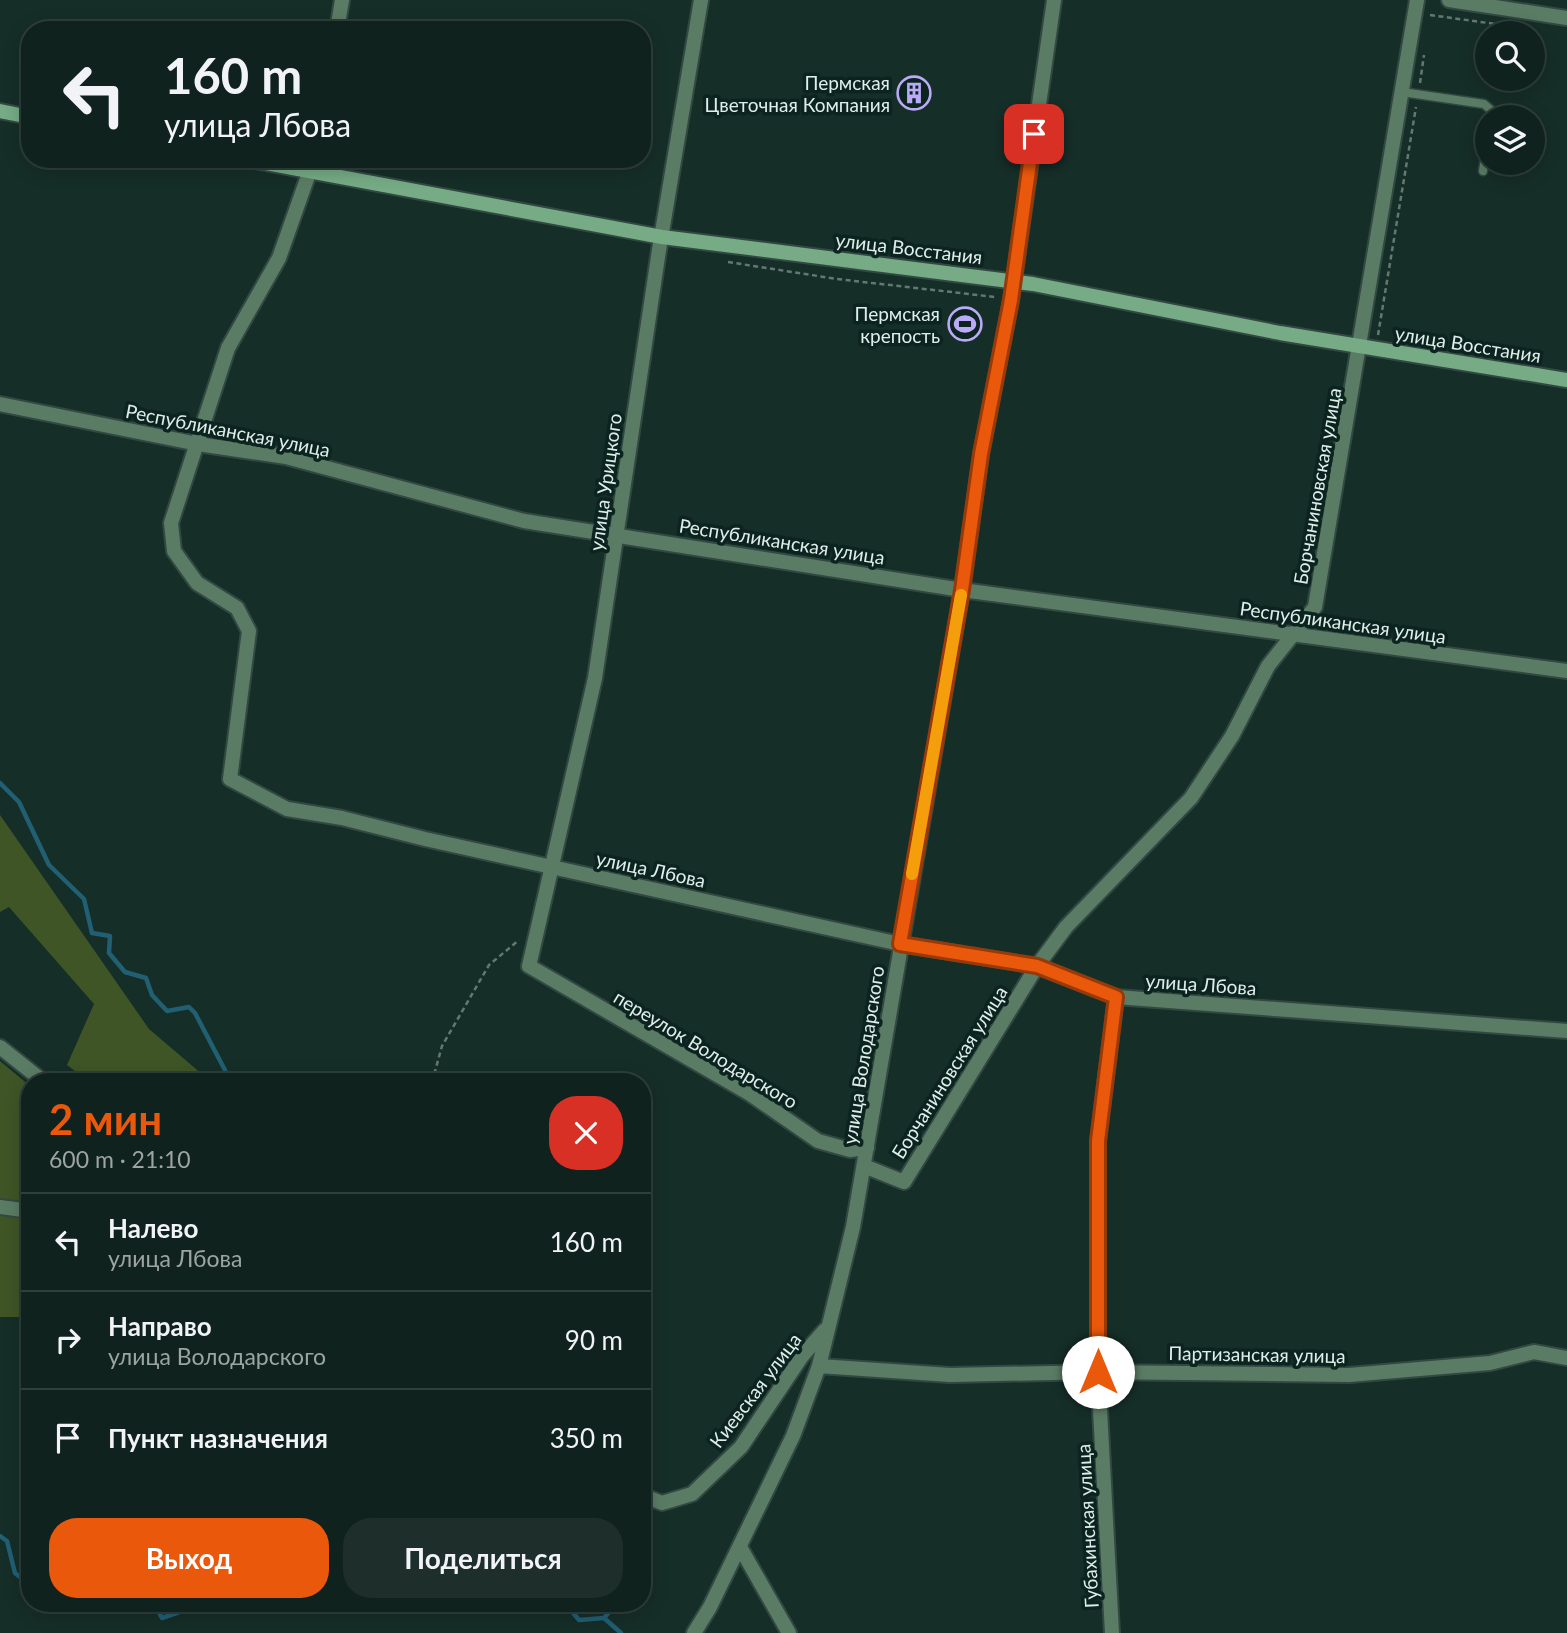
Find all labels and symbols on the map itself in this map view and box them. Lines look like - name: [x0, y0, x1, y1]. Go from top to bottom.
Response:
- place label: Пермская Цветочная Компания: [705, 71, 890, 116]
- building icon: Пермская Цветочная Компания: [895, 74, 933, 112]
- pin: [1004, 104, 1064, 164]
- street label: улица Восстания: [834, 228, 984, 268]
- place label: Пермская крепость: [855, 302, 940, 347]
- sports icon: Пермская крепость: [946, 305, 984, 343]
- street label: улица Восстания: [1393, 321, 1543, 367]
- street label: Борчаниновская улица: [1288, 386, 1346, 586]
- street label: Республиканская улица: [124, 399, 332, 461]
- street label: улица Урицкого: [584, 412, 626, 552]
- street label: Республиканская улица: [678, 513, 886, 569]
- street label: Республиканская улица: [1238, 596, 1448, 648]
- street label: улица Лбова: [594, 846, 708, 892]
- street label: улица Володарского: [838, 964, 888, 1146]
- street label: улица Лбова: [1145, 969, 1257, 999]
- street label: Борчаниновская улица: [886, 981, 1012, 1163]
- street label: переулок Володарского: [610, 985, 802, 1113]
- street label: Киевская улица: [704, 1328, 806, 1452]
- position arrow: [1061, 1335, 1135, 1409]
- street label: Партизанская улица: [1168, 1341, 1346, 1367]
- street label: Губахинская улица: [1071, 1443, 1103, 1609]

